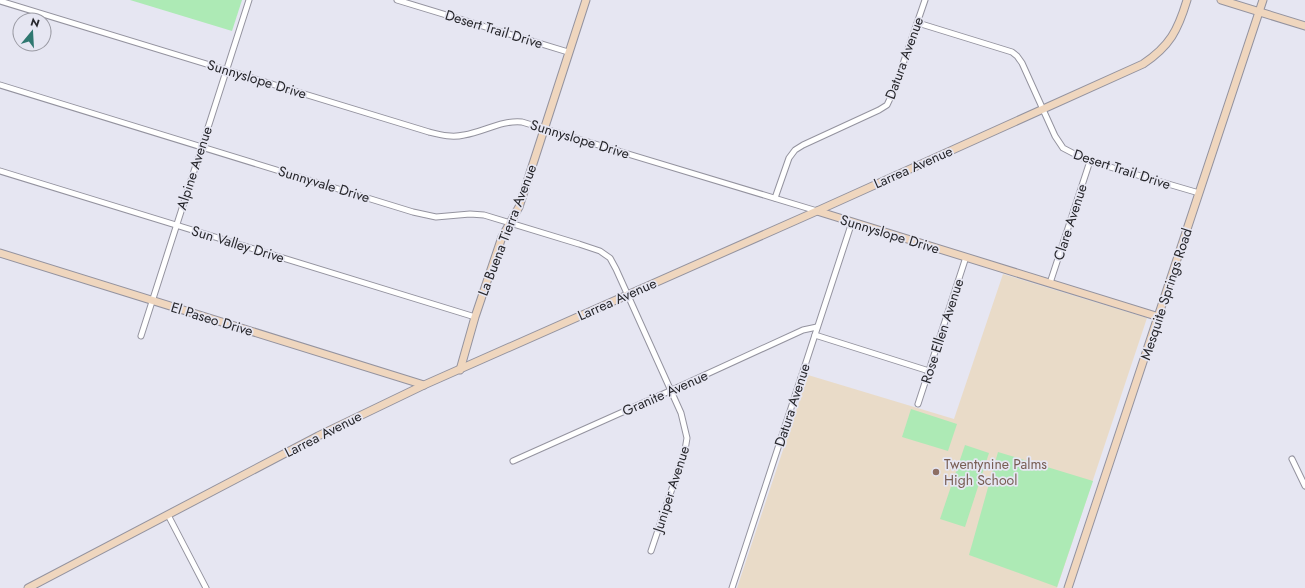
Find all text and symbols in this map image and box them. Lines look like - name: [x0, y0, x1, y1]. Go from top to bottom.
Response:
- street label: Desert Trail Drive: [443, 5, 545, 53]
- north arrow: [12, 12, 52, 52]
- text: N: [28, 14, 42, 31]
- street label: Datura Avenue: [880, 14, 928, 102]
- street label: Sunnyslope Drive: [205, 54, 309, 104]
- street label: Sunnyslope Drive: [528, 114, 632, 164]
- street label: Alpine Avenue: [171, 124, 217, 212]
- street label: Larrea Avenue: [870, 141, 956, 193]
- street label: Desert Trail Drive: [1071, 144, 1173, 194]
- street label: Sunnyvale Drive: [276, 161, 372, 207]
- street label: La Buena Tierra Avenue: [473, 161, 541, 299]
- street label: Clare Avenue: [1048, 181, 1092, 263]
- street label: Sunnyslope Drive: [838, 209, 942, 259]
- street label: Sun Valley Drive: [189, 220, 287, 268]
- street label: Mesquite Springs Road: [1135, 226, 1197, 362]
- street label: Larrea Avenue: [574, 273, 660, 325]
- street label: Rose Ellen Avenue: [916, 276, 968, 386]
- street label: El Paseo Drive: [168, 297, 256, 341]
- street label: Datura Avenue: [769, 361, 815, 449]
- street label: Granite Avenue: [619, 365, 711, 421]
- street label: Larrea Avenue: [281, 406, 365, 462]
- street label: Juniper Avenue: [647, 443, 694, 537]
- place label: Twentynine Palms High School: [944, 454, 1047, 490]
- marker: Twentynine Palms High School: [931, 467, 941, 477]

